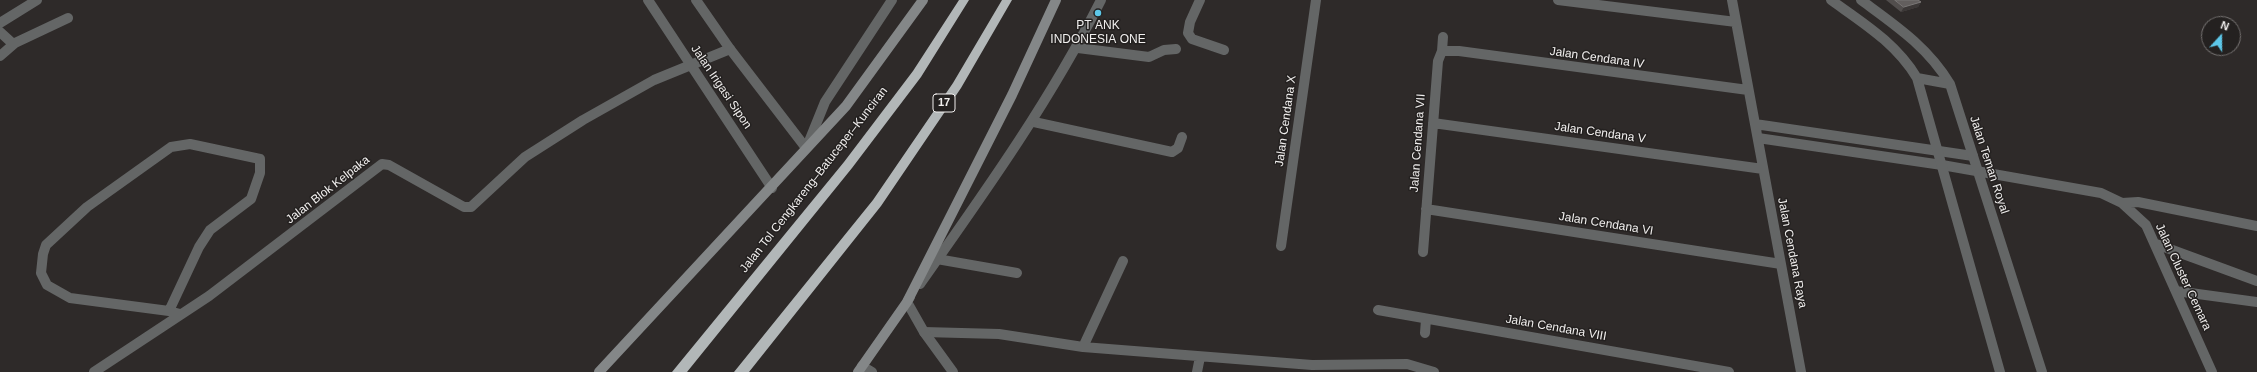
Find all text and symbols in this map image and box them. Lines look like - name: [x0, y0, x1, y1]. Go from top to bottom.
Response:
- marker: PT ANK INDONESIA ONE: [1093, 8, 1103, 18]
- north arrow: [2201, 16, 2241, 56]
- place label: PT ANK INDONESIA ONE: [1050, 19, 1146, 47]
- text: N: [2219, 19, 2231, 33]
- street label: Jalan Irigasi Sipon: [688, 42, 754, 132]
- street label: Jalan Cendana IV: [1549, 44, 1645, 72]
- street label: Jalan Cendana X: [1272, 74, 1300, 168]
- street label: Jalan Tol Cengkareng–Batuceper–Kunciran: [737, 84, 891, 276]
- street label: Jalan Cendana VII: [1407, 93, 1429, 193]
- road number: 17: [933, 94, 955, 112]
- street label: Jalan Teman Royal: [1966, 114, 2012, 216]
- street label: Jalan Cendana V: [1553, 119, 1647, 147]
- street label: Jalan Blok Kelpaka: [283, 153, 373, 227]
- street label: Jalan Cendana Raya: [1774, 197, 1810, 309]
- street label: Jalan Cendana VI: [1558, 209, 1654, 239]
- street label: Jalan Cluster Cemara: [2152, 221, 2214, 333]
- street label: Jalan Cendana VIII: [1504, 312, 1608, 344]

